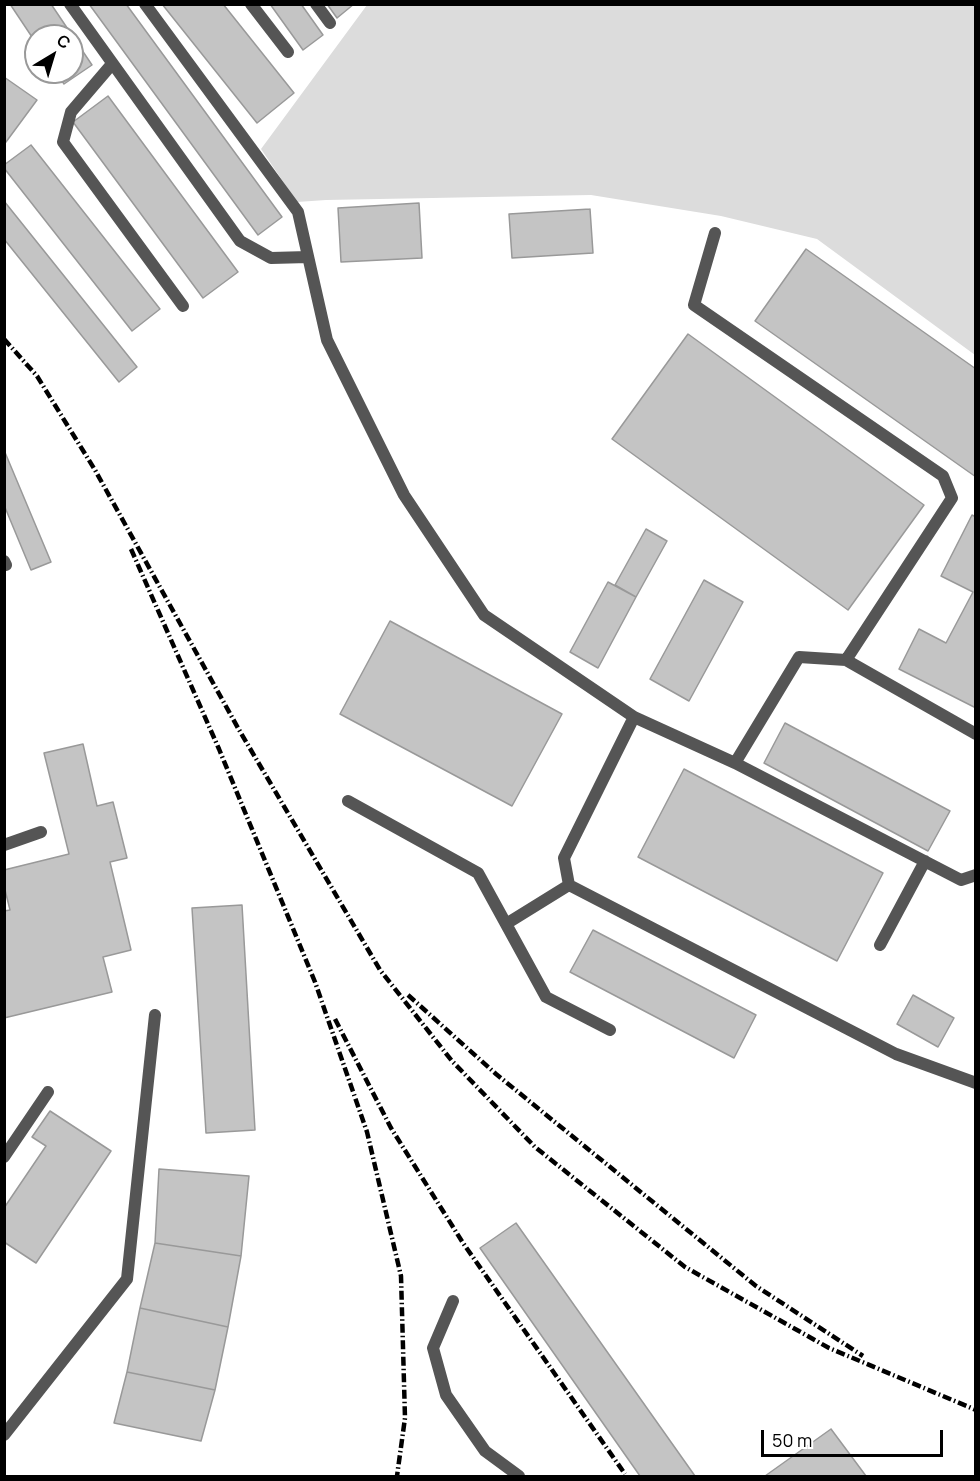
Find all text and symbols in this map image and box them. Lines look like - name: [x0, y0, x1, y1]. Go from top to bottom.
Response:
- north arrow: [24, 24, 84, 84]
- text: С: [52, 29, 75, 54]
- scale bar: [764, 1418, 946, 1456]
- text: 50 m: [772, 1428, 812, 1452]

